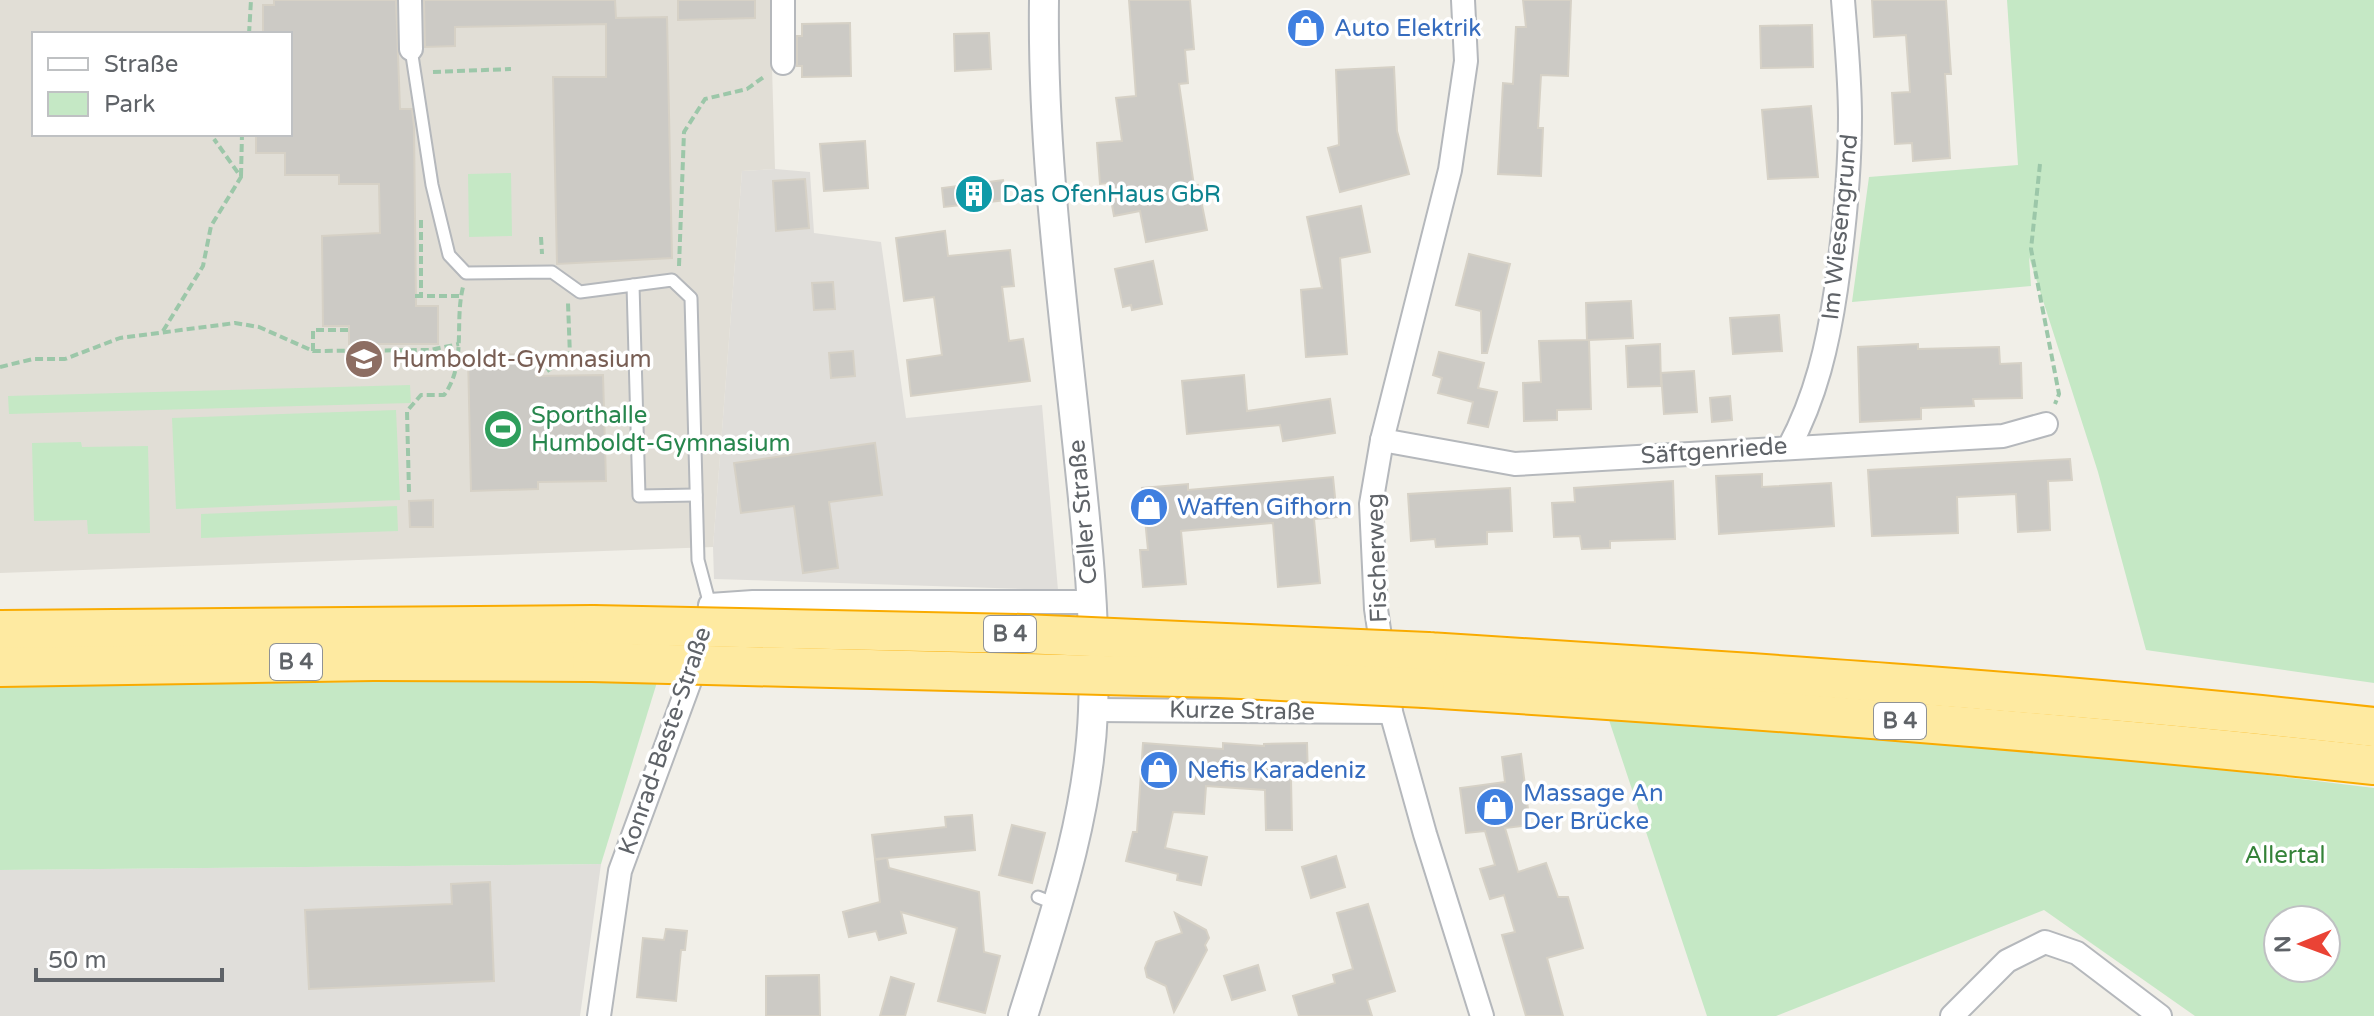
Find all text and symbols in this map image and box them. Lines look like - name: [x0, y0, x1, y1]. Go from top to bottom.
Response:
- shop icon: Auto Elektrik: [1285, 7, 1327, 49]
- place label: Auto Elektrik: [1334, 14, 1481, 43]
- legend: [32, 32, 292, 136]
- text: Straße: [104, 50, 178, 79]
- text: Park: [104, 90, 155, 119]
- street label: Im Wiesengrund: [1816, 133, 1864, 321]
- building icon: Das OfenHaus GbR: [953, 173, 995, 215]
- place label: Das OfenHaus GbR: [1002, 180, 1221, 209]
- school or university icon: Humboldt-Gymnasium: [343, 338, 385, 380]
- place label: Humboldt-Gymnasium: [392, 345, 652, 374]
- place label: Sporthalle Humboldt-Gymnasium: [531, 401, 791, 458]
- sports icon: Sporthalle Humboldt-Gymnasium: [482, 408, 524, 450]
- street label: Säftgenriede: [1640, 431, 1788, 471]
- street label: Celler Straße: [1062, 438, 1104, 586]
- shop icon: Waffen Gifhorn: [1128, 486, 1170, 528]
- place label: Waffen Gifhorn: [1177, 493, 1352, 522]
- street label: Fischerweg: [1360, 493, 1394, 623]
- road number: B 4: [984, 616, 1036, 652]
- street label: Konrad-Beste-Straße: [612, 623, 718, 859]
- road number: B 4: [270, 644, 322, 680]
- street label: Kurze Straße: [1169, 695, 1315, 727]
- road number: B 4: [1874, 703, 1926, 739]
- shop icon: Nefis Karadeniz: [1138, 749, 1180, 791]
- place label: Nefis Karadeniz: [1187, 756, 1366, 785]
- place label: Massage An Der Brücke: [1523, 779, 1664, 836]
- shop icon: Massage An Der Brücke: [1474, 786, 1516, 828]
- park label: Allertal: [2244, 841, 2326, 870]
- north arrow: [2262, 904, 2342, 984]
- scale bar: [36, 932, 222, 982]
- text: N: [2270, 935, 2296, 953]
- text: 50 m: [48, 946, 106, 975]

